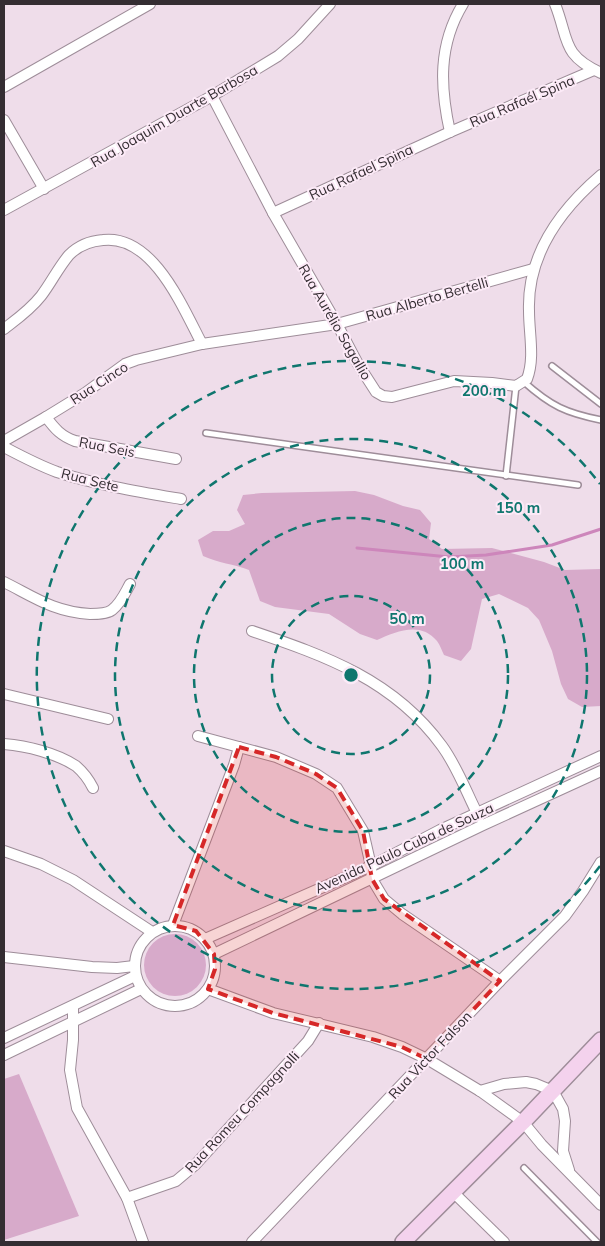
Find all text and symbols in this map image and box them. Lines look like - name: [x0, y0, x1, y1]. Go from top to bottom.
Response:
- street label: Rua Joaquim Duarte Barbosa: [87, 61, 261, 171]
- street label: Rua Rafaél Spina: [467, 71, 577, 131]
- street label: Rua Rafael Spina: [306, 140, 416, 204]
- street label: Rua Aurélio Sagallio: [294, 261, 376, 383]
- street label: Rua Alberto Bertelli: [364, 273, 490, 325]
- street label: Rua Cinco: [67, 358, 131, 408]
- text: 200 m: [462, 381, 506, 400]
- street label: Rua Seis: [78, 433, 136, 461]
- street label: Rua Sete: [59, 464, 121, 496]
- text: 150 m: [496, 498, 540, 517]
- text: 100 m: [440, 554, 484, 573]
- text: 50 m: [389, 609, 425, 628]
- centre of rings: [342, 666, 360, 684]
- street label: Avenida Paulo Cuba de Souza: [312, 799, 496, 897]
- street label: Rua Victor Falson: [385, 1007, 475, 1103]
- street label: Rua Romeu Compagnolli: [181, 1047, 303, 1177]

